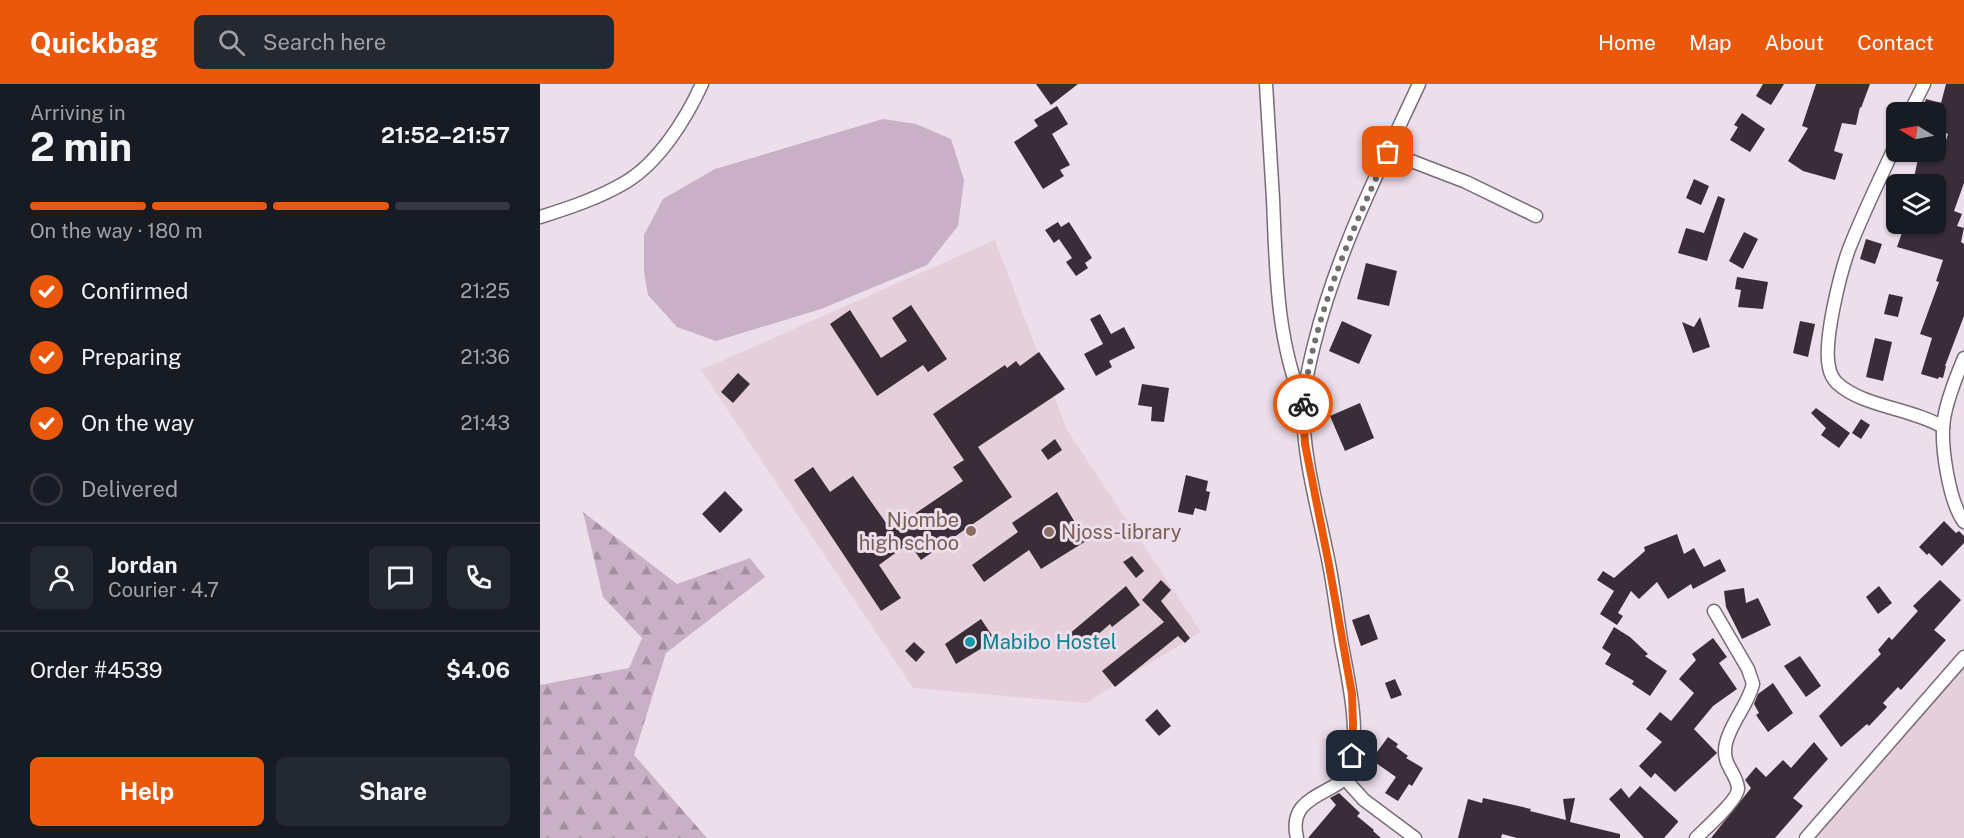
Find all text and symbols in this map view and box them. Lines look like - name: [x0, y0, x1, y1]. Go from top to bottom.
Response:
- search box: [194, 15, 614, 69]
- text: Quickbag: [30, 26, 158, 59]
- icon: search: [215, 26, 248, 59]
- text: Search here: [263, 29, 386, 55]
- text: Home: [1598, 30, 1656, 55]
- text: Map: [1689, 30, 1732, 55]
- text: About: [1765, 30, 1824, 55]
- text: Contact: [1857, 30, 1934, 55]
- text: Arriving in: [30, 101, 125, 125]
- north arrow: [1886, 102, 1946, 162]
- map controls: [1886, 102, 1946, 234]
- text: 21:52–21:57: [381, 122, 510, 148]
- text: 2 min: [30, 124, 132, 170]
- pin: [1362, 126, 1413, 177]
- icon: bag: [1371, 135, 1404, 168]
- button: layers: [1886, 174, 1946, 234]
- text: On the way · 180 m: [30, 219, 202, 243]
- icon: check: [30, 275, 63, 308]
- text: Confirmed: [81, 278, 188, 304]
- text: 21:25: [460, 279, 510, 303]
- icon: check: [30, 341, 63, 374]
- text: Preparing: [81, 344, 182, 370]
- text: 21:36: [461, 345, 510, 369]
- courier: [1273, 374, 1333, 434]
- icon: bike: [1287, 388, 1320, 421]
- icon: check: [30, 407, 63, 440]
- text: On the way: [81, 410, 194, 436]
- text: 21:43: [460, 411, 510, 435]
- text: Delivered: [81, 476, 178, 502]
- place label: Njombe high schoo: [859, 508, 959, 555]
- place label: Njoss-library: [1061, 520, 1182, 544]
- marker: Njombe high schoo: [964, 524, 978, 538]
- marker: Njoss-library: [1042, 525, 1056, 539]
- button: person: [30, 546, 93, 609]
- button: chat: [369, 546, 432, 609]
- button: phone: [447, 546, 510, 609]
- text: Jordan: [108, 552, 177, 578]
- text: Courier · 4.7: [108, 578, 219, 602]
- place label: Mabibo Hostel: [982, 630, 1117, 654]
- marker: Mabibo Hostel: [963, 635, 977, 649]
- text: Order #4539: [30, 657, 162, 683]
- text: $4.06: [446, 657, 510, 683]
- pin: [1326, 730, 1377, 781]
- icon: home: [1335, 739, 1368, 772]
- button: Help: [30, 757, 264, 826]
- button: Share: [276, 757, 510, 826]

